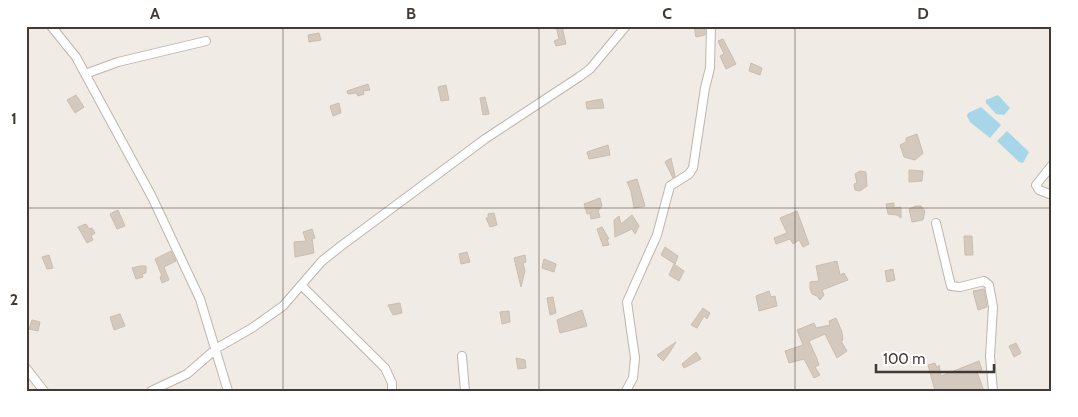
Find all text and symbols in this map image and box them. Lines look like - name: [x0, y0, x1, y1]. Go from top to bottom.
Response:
- text: A: [150, 4, 160, 23]
- text: B: [406, 4, 416, 23]
- text: C: [662, 4, 672, 23]
- text: D: [917, 4, 929, 23]
- text: 1: [11, 109, 17, 128]
- text: 2: [10, 290, 18, 309]
- scale bar: [876, 342, 993, 374]
- text: 100 m: [883, 350, 925, 368]

